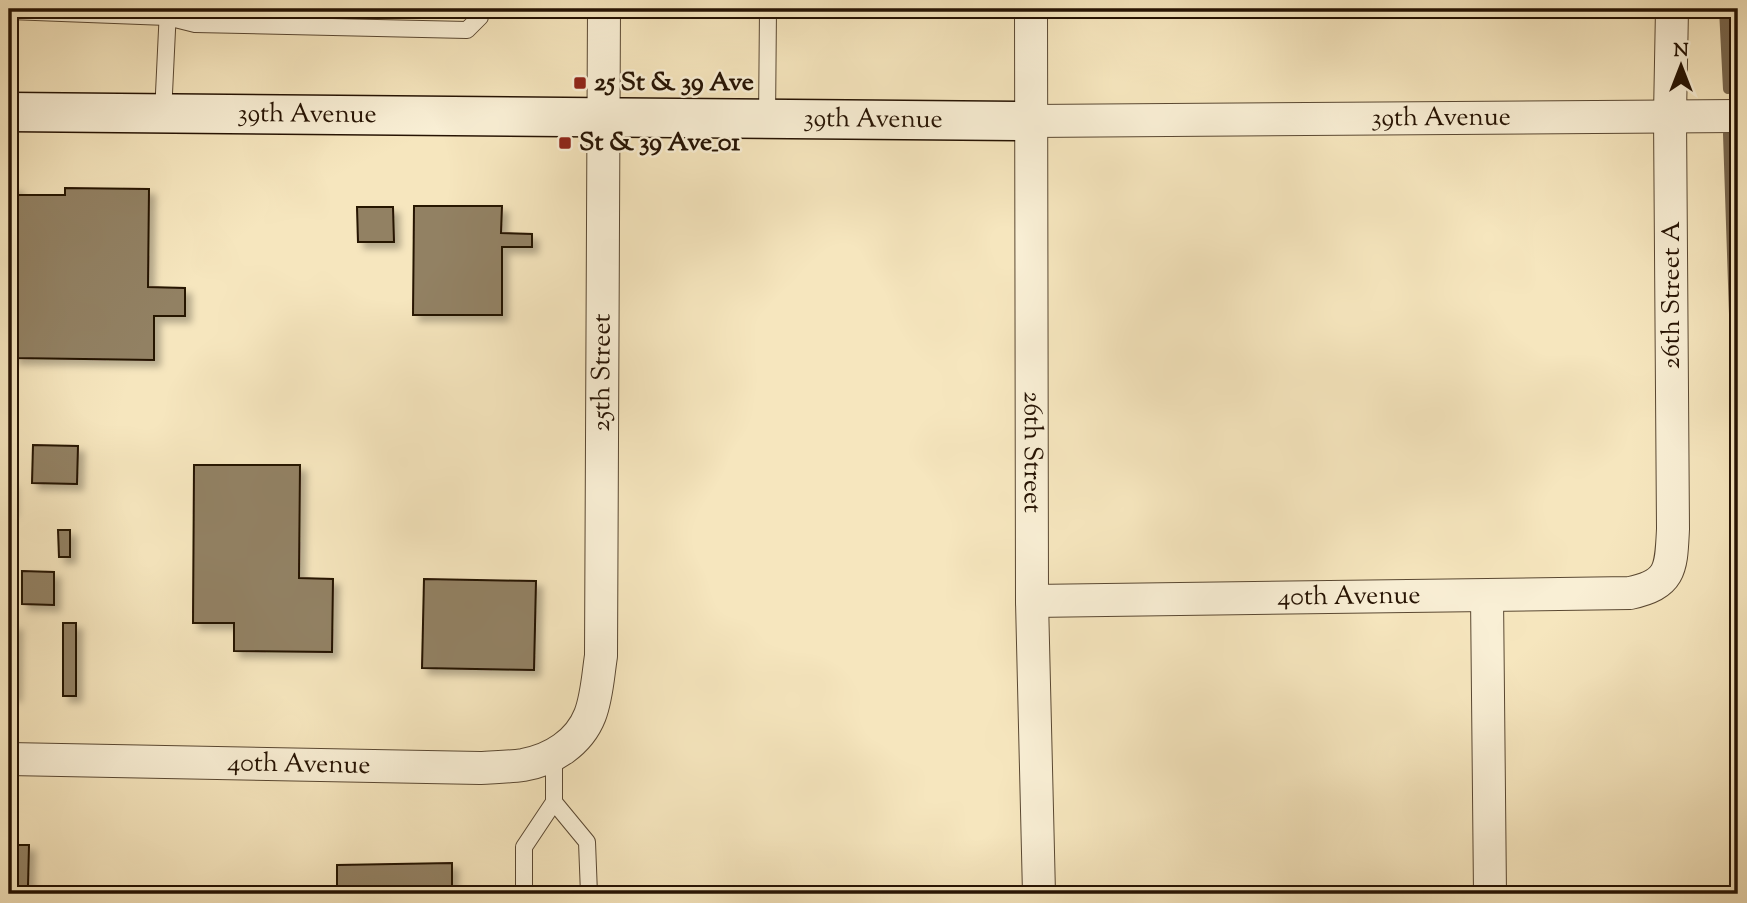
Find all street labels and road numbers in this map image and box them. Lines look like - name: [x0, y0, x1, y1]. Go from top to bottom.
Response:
- street label: 39th Avenue: [237, 96, 377, 134]
- street label: 39th Avenue: [1371, 99, 1511, 137]
- street label: 39th Avenue: [803, 100, 943, 139]
- street label: 26th Street A: [1654, 221, 1691, 369]
- street label: 25th Street: [584, 313, 621, 432]
- street label: 26th Street: [1013, 391, 1050, 513]
- street label: 40th Avenue: [1277, 577, 1421, 616]
- street label: 40th Avenue: [227, 745, 371, 784]

